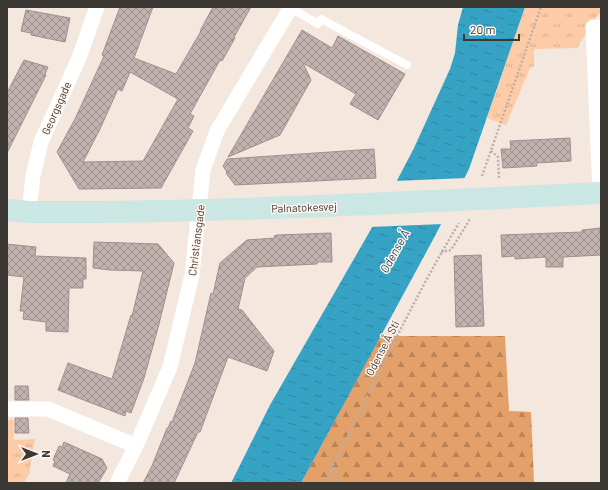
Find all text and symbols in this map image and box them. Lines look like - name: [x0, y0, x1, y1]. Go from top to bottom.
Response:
- scale bar: [464, 16, 519, 42]
- text: 20 m: [470, 22, 496, 36]
- street label: Georgsgade: [38, 79, 74, 137]
- street label: Palnatokesvej: [271, 199, 337, 215]
- street label: Christiansgade: [185, 203, 207, 276]
- water label: Odense Å: [376, 227, 412, 275]
- street label: Odense Å Sti: [362, 318, 402, 378]
- north arrow: [16, 434, 56, 474]
- text: N: [40, 450, 53, 458]

